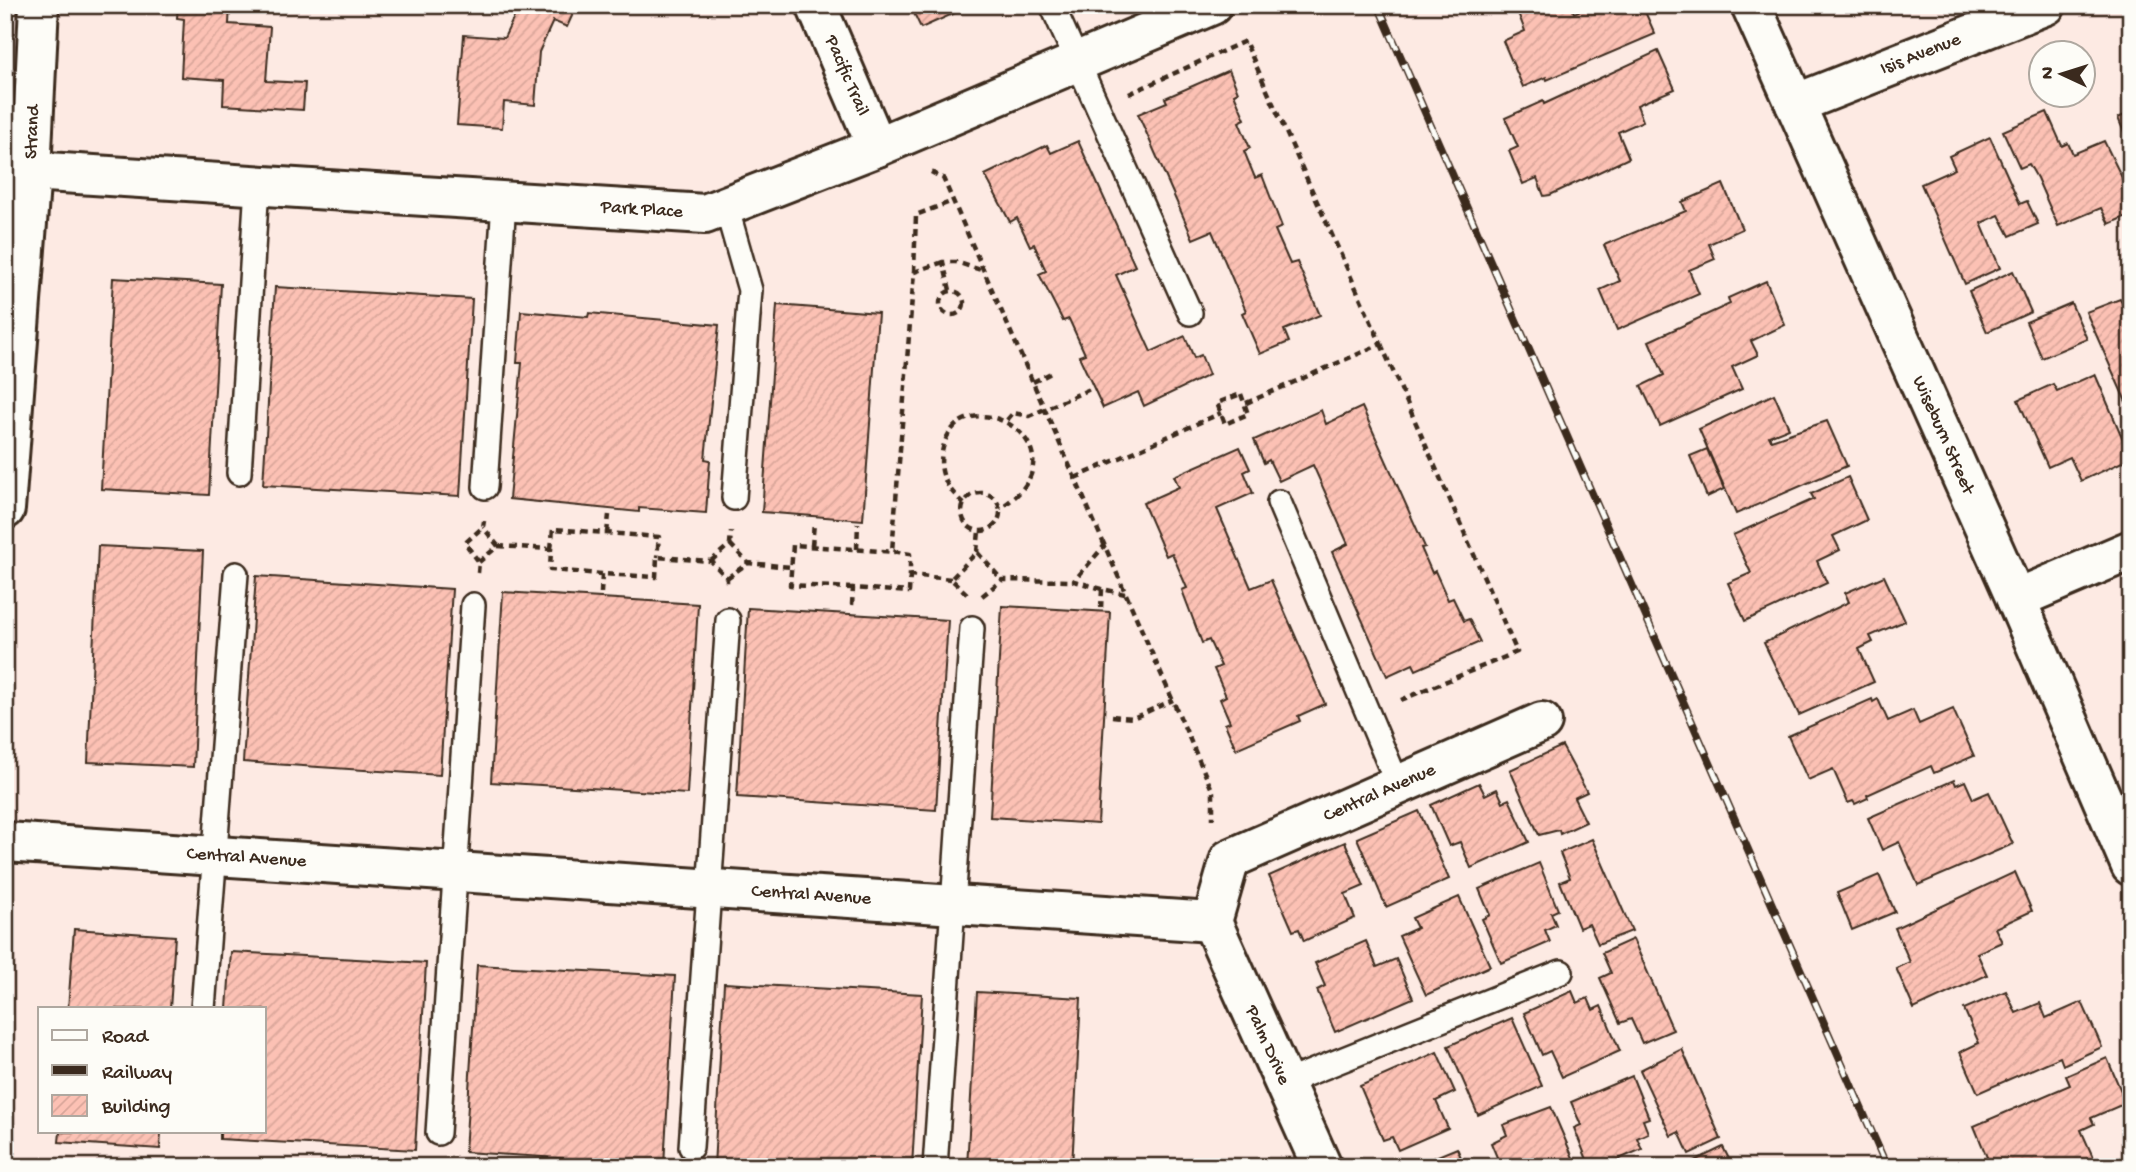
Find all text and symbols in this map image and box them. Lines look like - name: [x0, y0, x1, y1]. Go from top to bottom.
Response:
- street label: Isis Avenue: [1877, 28, 1964, 81]
- street label: Pacific Trail: [819, 31, 874, 120]
- north arrow: [2028, 38, 2098, 108]
- text: N: [2037, 66, 2060, 80]
- street label: Strand: [20, 103, 46, 160]
- street label: Park Place: [599, 196, 684, 224]
- street label: Wiseburn Street: [1907, 372, 1980, 500]
- street label: Central Avenue: [1320, 759, 1439, 828]
- street label: Central Avenue: [186, 843, 307, 873]
- street label: Central Avenue: [751, 880, 872, 911]
- street label: Palm Drive: [1239, 1001, 1295, 1089]
- legend: [38, 1007, 266, 1134]
- text: Road: [102, 1026, 150, 1051]
- text: Railway: [102, 1062, 172, 1087]
- text: Building: [101, 1096, 171, 1121]

